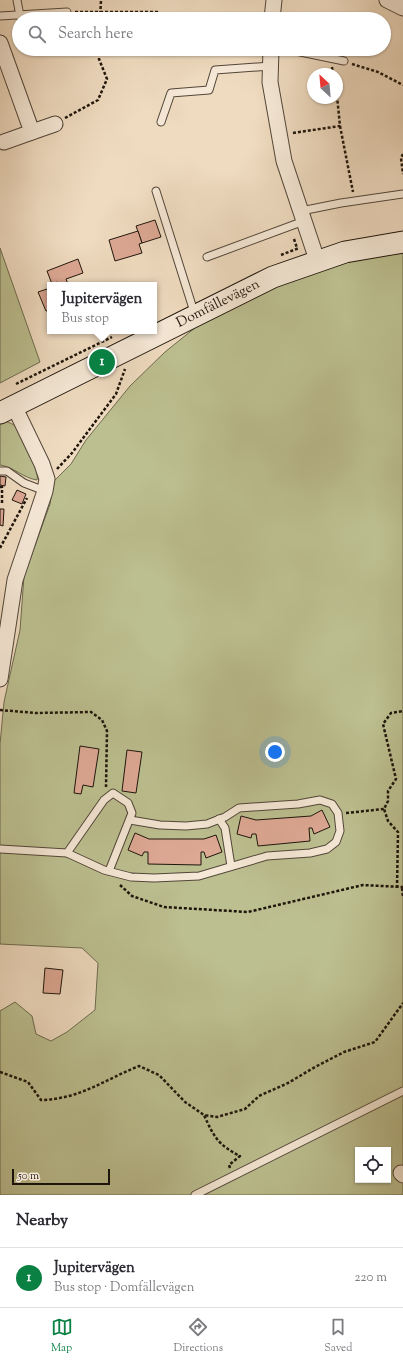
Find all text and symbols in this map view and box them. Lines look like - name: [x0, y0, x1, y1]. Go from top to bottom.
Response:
- search box: [12, 12, 391, 56]
- icon: search: [26, 23, 48, 45]
- text: Search here: [58, 24, 133, 45]
- north arrow: [307, 68, 343, 104]
- street label: Domfällevägen: [173, 275, 264, 333]
- popup: [47, 282, 157, 334]
- text: Jupitervägen: [62, 289, 142, 310]
- text: Bus stop: [62, 310, 109, 328]
- pin: 1: [89, 347, 115, 377]
- your location: [265, 742, 285, 762]
- map controls: [355, 1147, 391, 1183]
- button: locate: [355, 1147, 391, 1183]
- scale bar: [12, 1167, 110, 1186]
- text: 50 m: [18, 1168, 39, 1184]
- text: Nearby: [16, 1209, 68, 1233]
- text: Jupitervägen: [54, 1258, 135, 1279]
- text: 1: [27, 1269, 31, 1287]
- text: 220 m: [354, 1269, 387, 1287]
- text: Bus stop · Domfällevägen: [54, 1279, 194, 1297]
- tab: Map: [51, 1316, 73, 1356]
- tab: Directions: [174, 1316, 223, 1356]
- tab: Saved: [324, 1316, 352, 1356]

